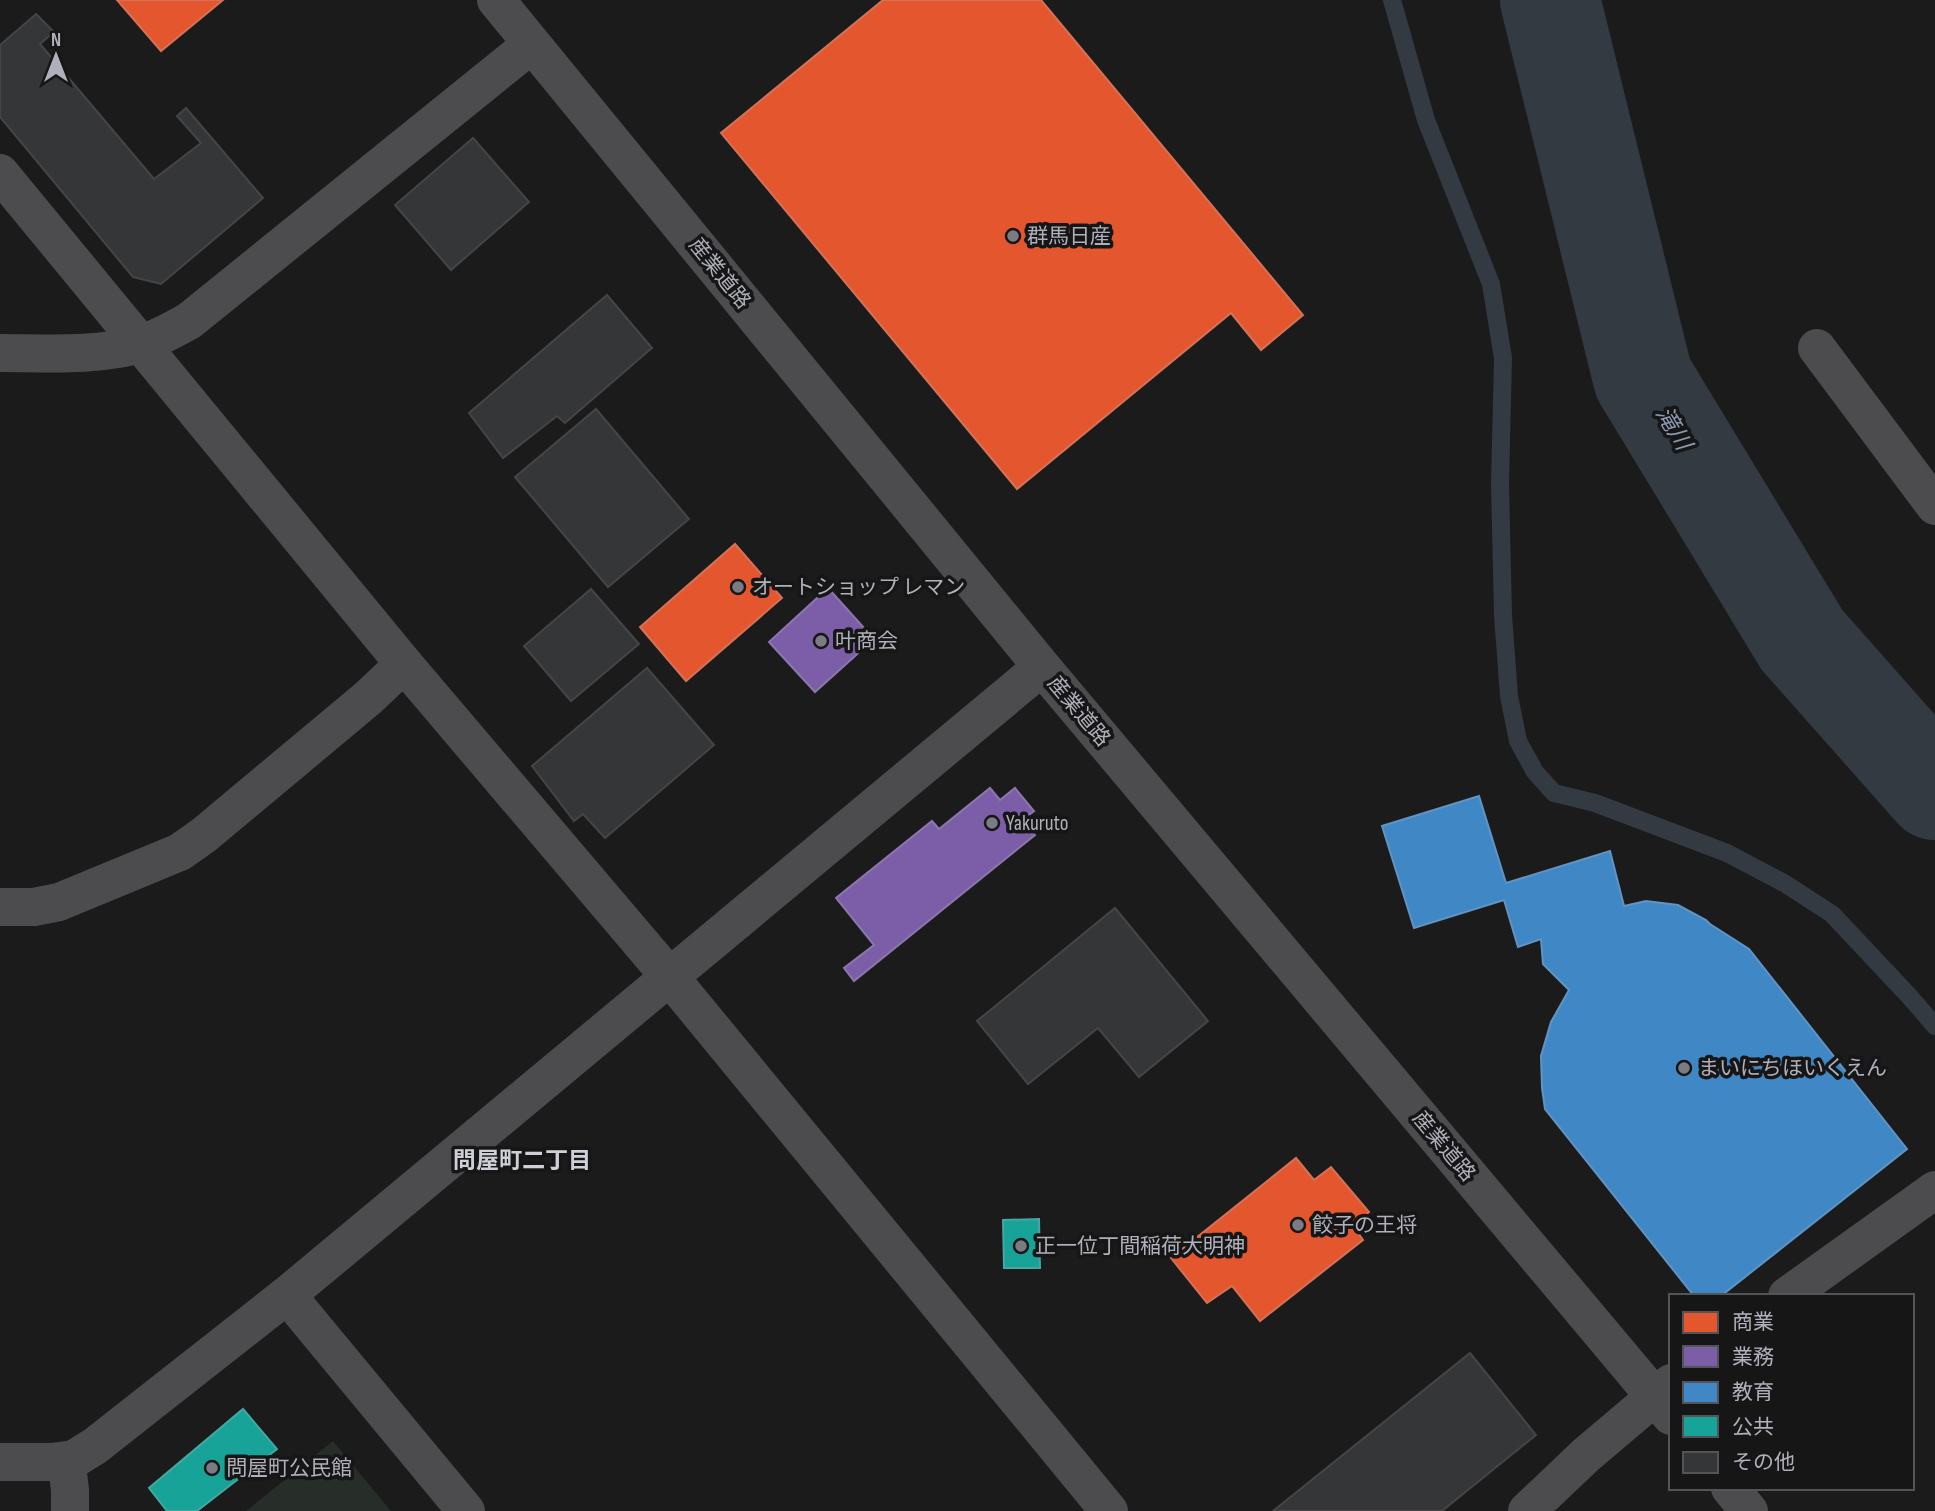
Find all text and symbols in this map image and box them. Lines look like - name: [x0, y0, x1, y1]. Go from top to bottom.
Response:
- north arrow: [21, 21, 91, 91]
- text: N: [51, 29, 61, 52]
- place label: 群馬日産: [1027, 224, 1111, 249]
- marker: 群馬日産: [1005, 228, 1021, 244]
- street label: 産業道路: [683, 233, 756, 314]
- water label: 滝川: [1649, 402, 1699, 458]
- place label: オートショップ レマン: [752, 575, 965, 600]
- marker: オートショップ レマン: [730, 579, 746, 595]
- place label: 叶商会: [835, 629, 898, 654]
- marker: 叶商会: [813, 633, 829, 649]
- street label: 産業道路: [1042, 671, 1115, 752]
- place label: Yakuruto: [1006, 811, 1069, 836]
- marker: Yakuruto: [984, 815, 1000, 831]
- place label: まいにちほいくえん: [1698, 1056, 1887, 1081]
- marker: まいにちほいくえん: [1676, 1060, 1692, 1076]
- street label: 産業道路: [1407, 1106, 1480, 1187]
- district label: 問屋町二丁目: [453, 1147, 591, 1175]
- place label: 餃子の王将: [1312, 1213, 1417, 1238]
- marker: 餃子の王将: [1290, 1217, 1306, 1233]
- place label: 正一位丁間稲荷大明神: [1035, 1234, 1245, 1259]
- marker: 正一位丁間稲荷大明神: [1013, 1238, 1029, 1254]
- legend: [1669, 1294, 1914, 1490]
- text: 商業: [1732, 1310, 1774, 1335]
- text: 業務: [1732, 1345, 1774, 1370]
- text: 教育: [1732, 1380, 1774, 1405]
- text: 公共: [1732, 1415, 1774, 1440]
- text: その他: [1732, 1450, 1795, 1475]
- place label: 問屋町公民館: [226, 1456, 352, 1481]
- marker: 問屋町公民館: [204, 1460, 220, 1476]

